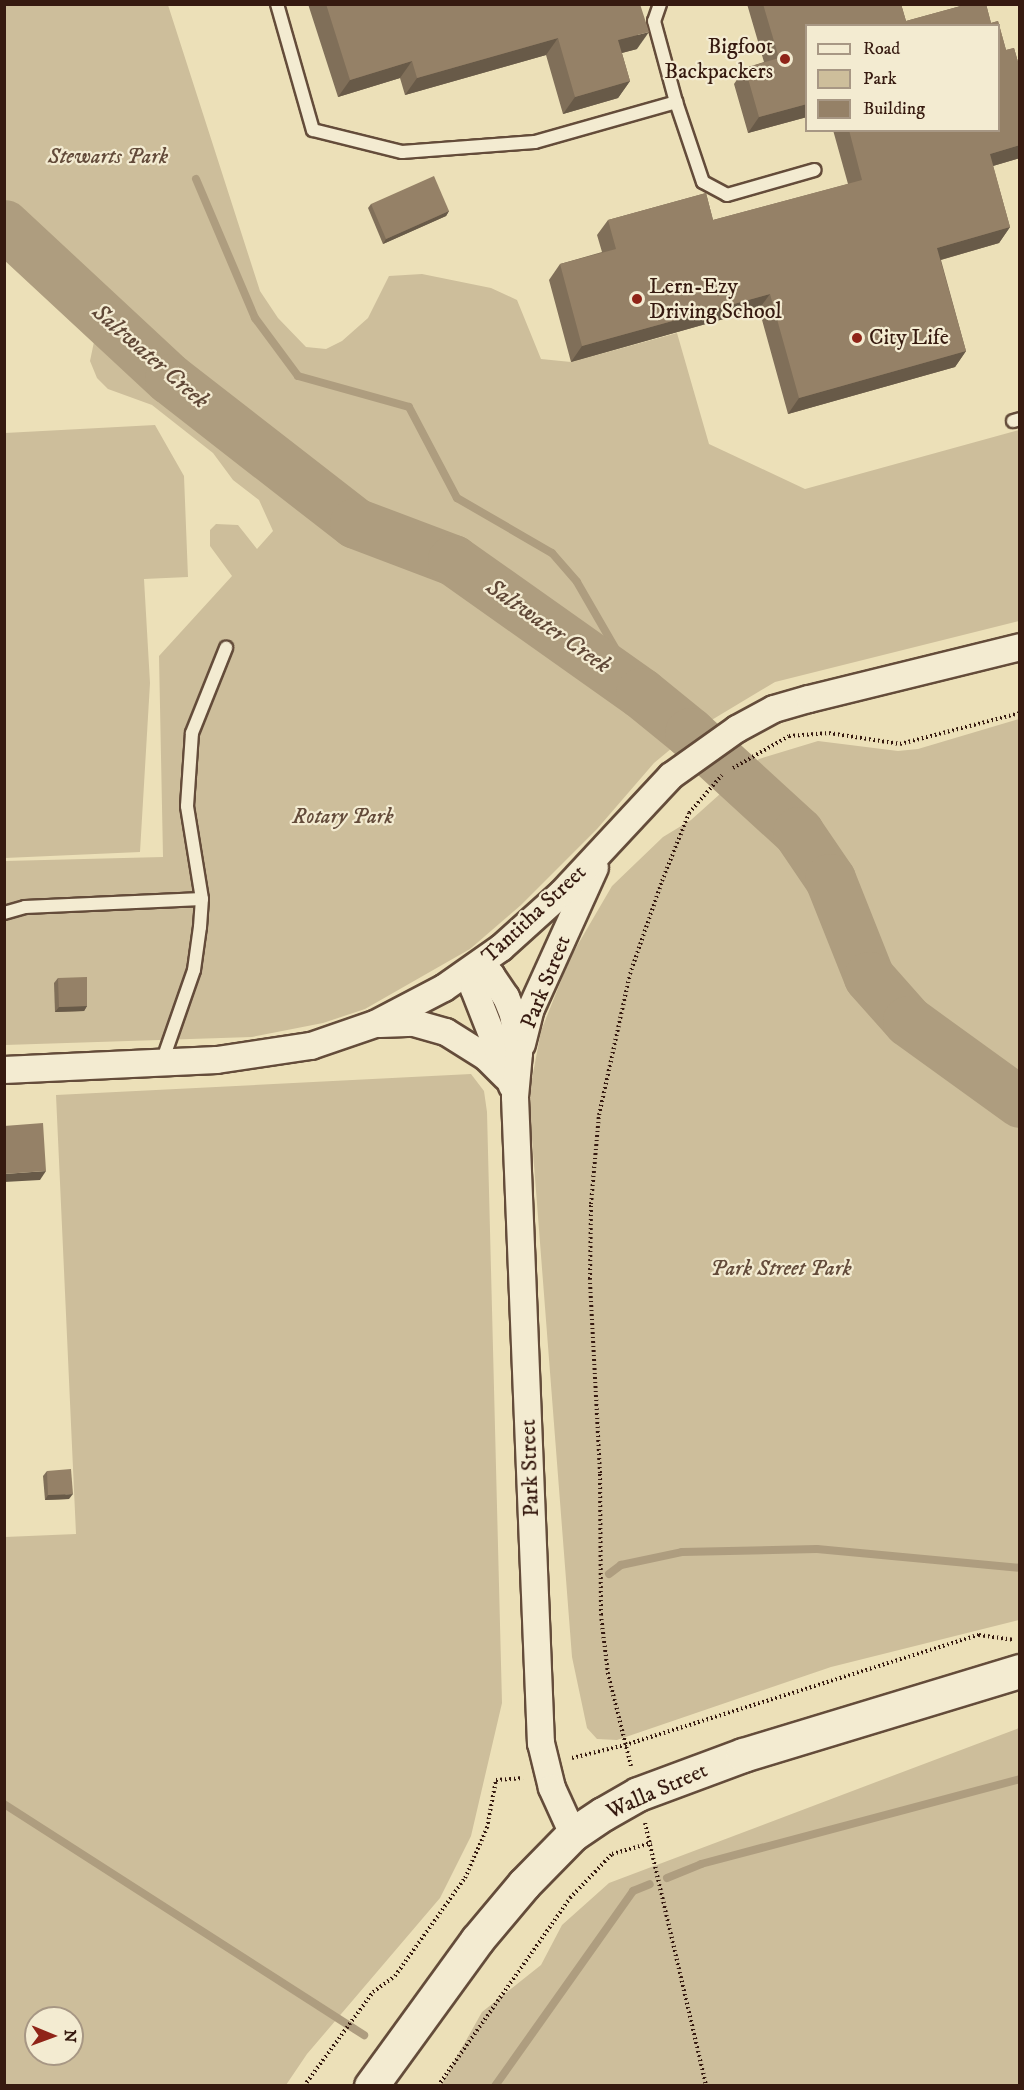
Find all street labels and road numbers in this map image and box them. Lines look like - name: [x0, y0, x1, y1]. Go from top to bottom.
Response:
- street label: Tantitha Street: [476, 859, 592, 969]
- street label: Park Street: [515, 932, 577, 1032]
- street label: Park Street: [515, 1419, 545, 1517]
- street label: Walla Street: [603, 1757, 711, 1825]

